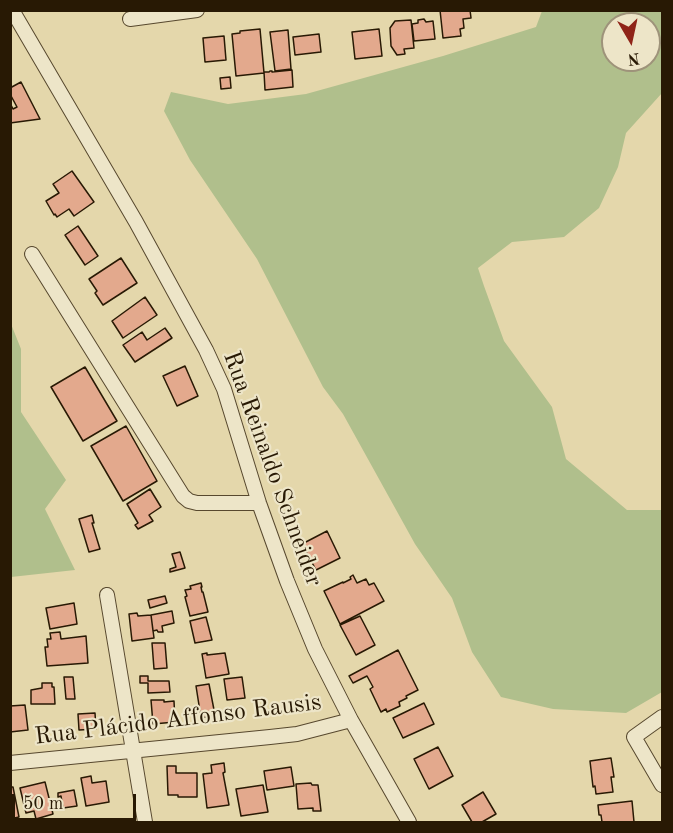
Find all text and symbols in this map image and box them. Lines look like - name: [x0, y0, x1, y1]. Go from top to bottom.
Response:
- north arrow: [601, 12, 661, 72]
- text: N: [626, 49, 641, 67]
- street label: Rua Reinaldo Schneider: [216, 348, 328, 590]
- street label: Rua Plácido Affonso Rausis: [33, 688, 323, 752]
- scale bar: [15, 782, 140, 820]
- text: 50 m: [23, 795, 63, 813]

